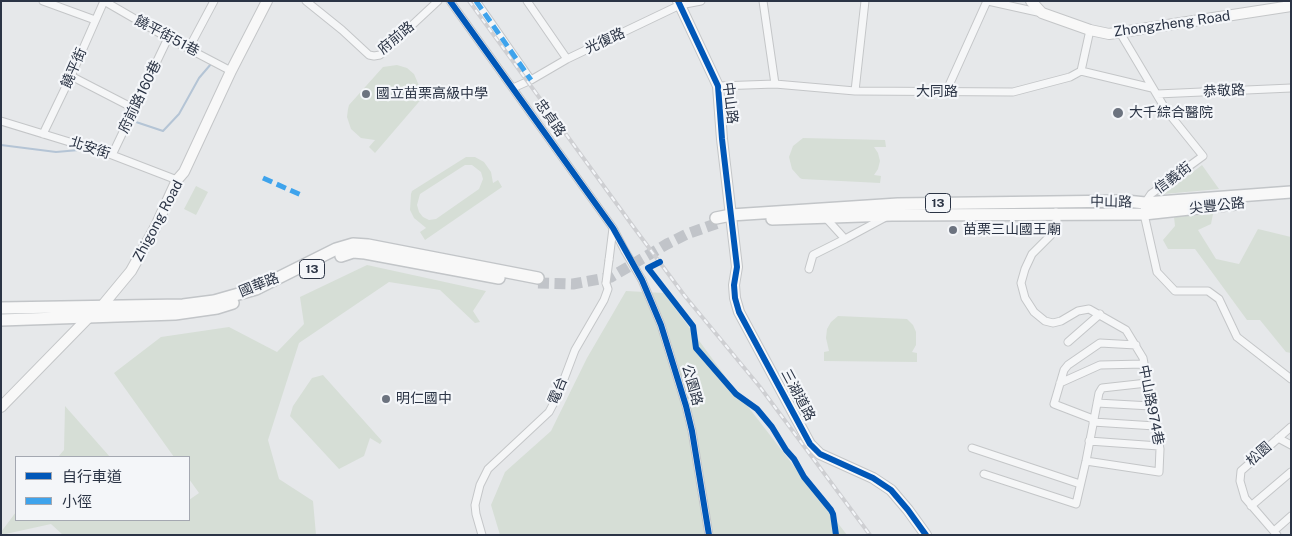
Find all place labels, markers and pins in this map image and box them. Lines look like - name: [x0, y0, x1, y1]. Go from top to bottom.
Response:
- place label: 國立苗栗高級中學: [376, 86, 488, 102]
- marker: 國立苗栗高級中學: [360, 88, 372, 100]
- place label: 大千綜合醫院: [1129, 105, 1213, 121]
- marker: 大千綜合醫院: [1111, 106, 1125, 120]
- place label: 苗栗三山國王廟: [963, 222, 1061, 238]
- marker: 苗栗三山國王廟: [947, 224, 959, 236]
- place label: 明仁國中: [396, 391, 452, 407]
- marker: 明仁國中: [380, 393, 392, 405]

